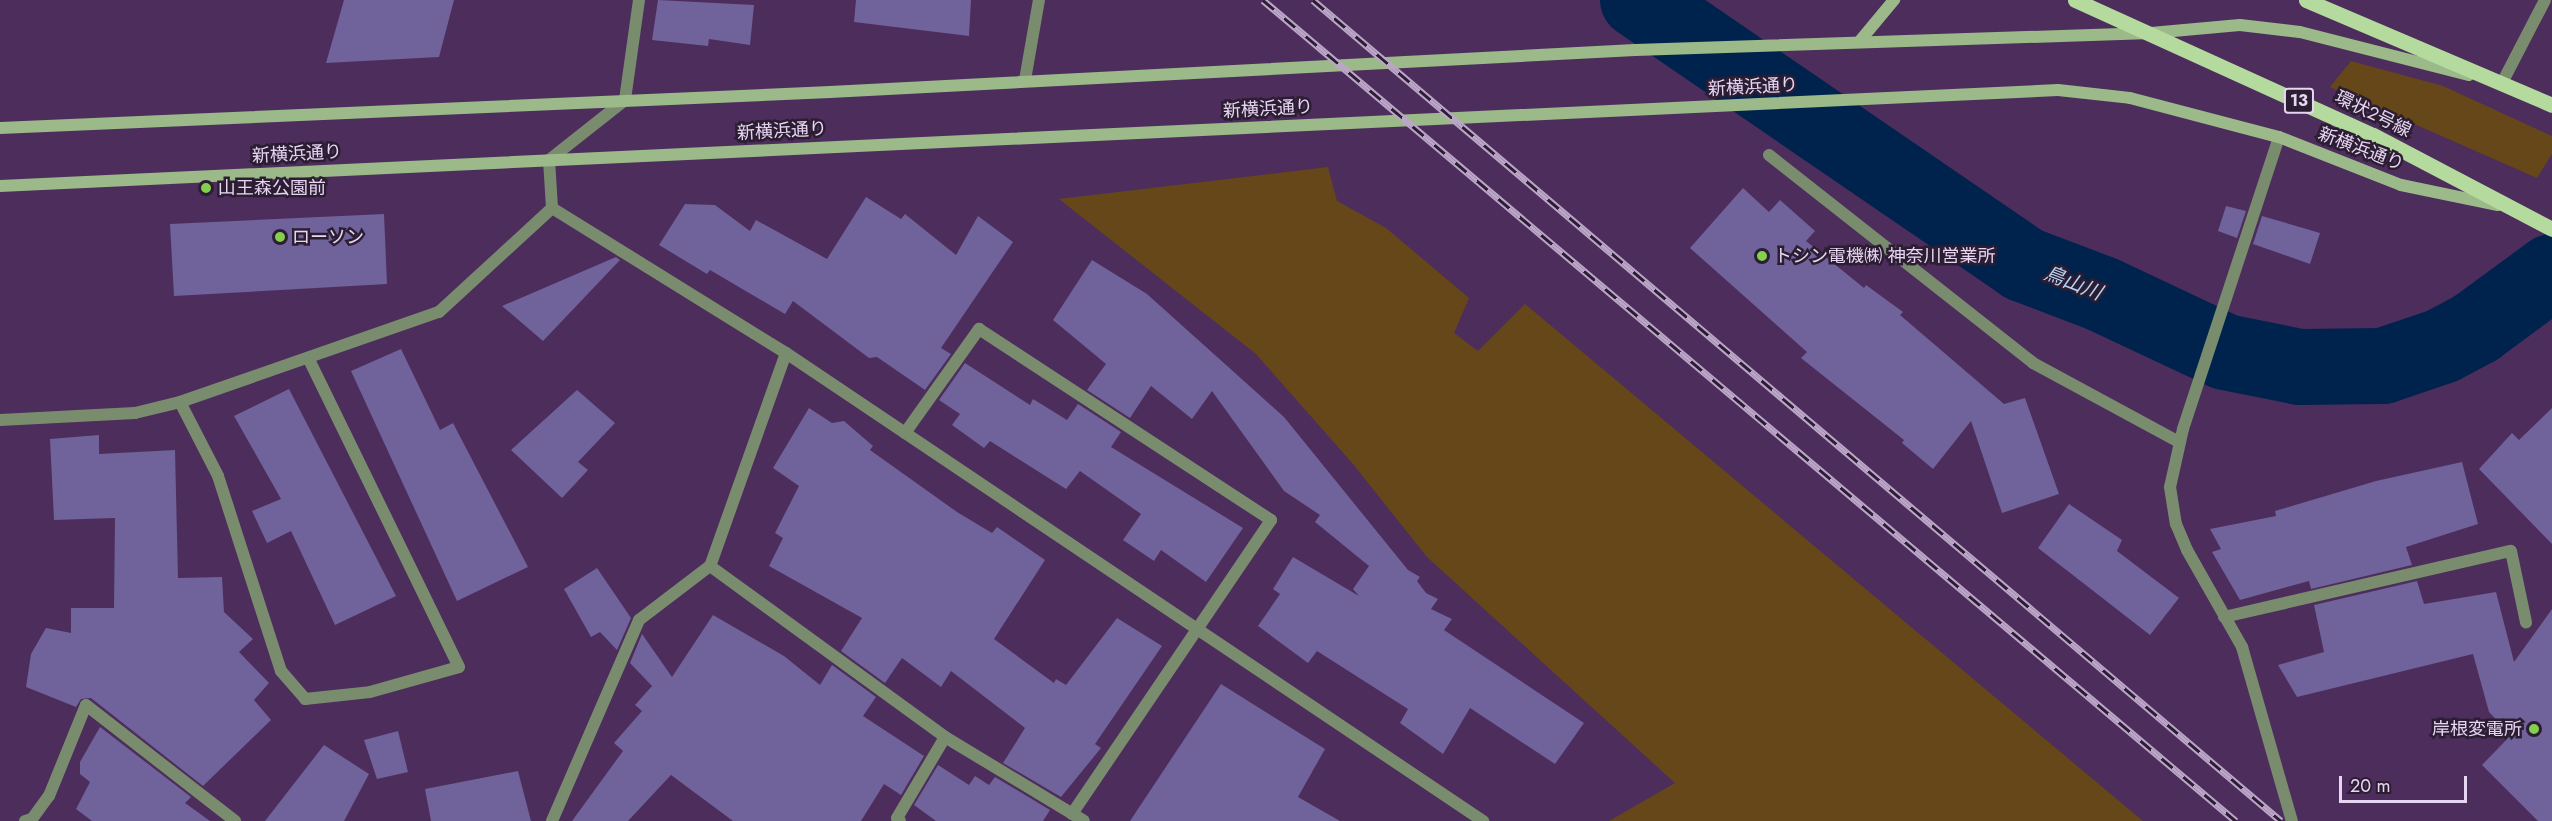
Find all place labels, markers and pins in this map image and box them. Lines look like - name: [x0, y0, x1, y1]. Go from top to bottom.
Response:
- place label: 山王森公園前: [218, 177, 326, 199]
- marker: 山王森公園前: [199, 181, 213, 195]
- place label: ローソン: [292, 226, 364, 248]
- marker: ローソン: [273, 230, 287, 244]
- place label: トシン電機㈱ 神奈川営業所: [1774, 245, 1995, 267]
- marker: トシン電機㈱ 神奈川営業所: [1755, 249, 1769, 263]
- place label: 岸根変電所: [2432, 718, 2522, 740]
- marker: 岸根変電所: [2527, 722, 2541, 736]

